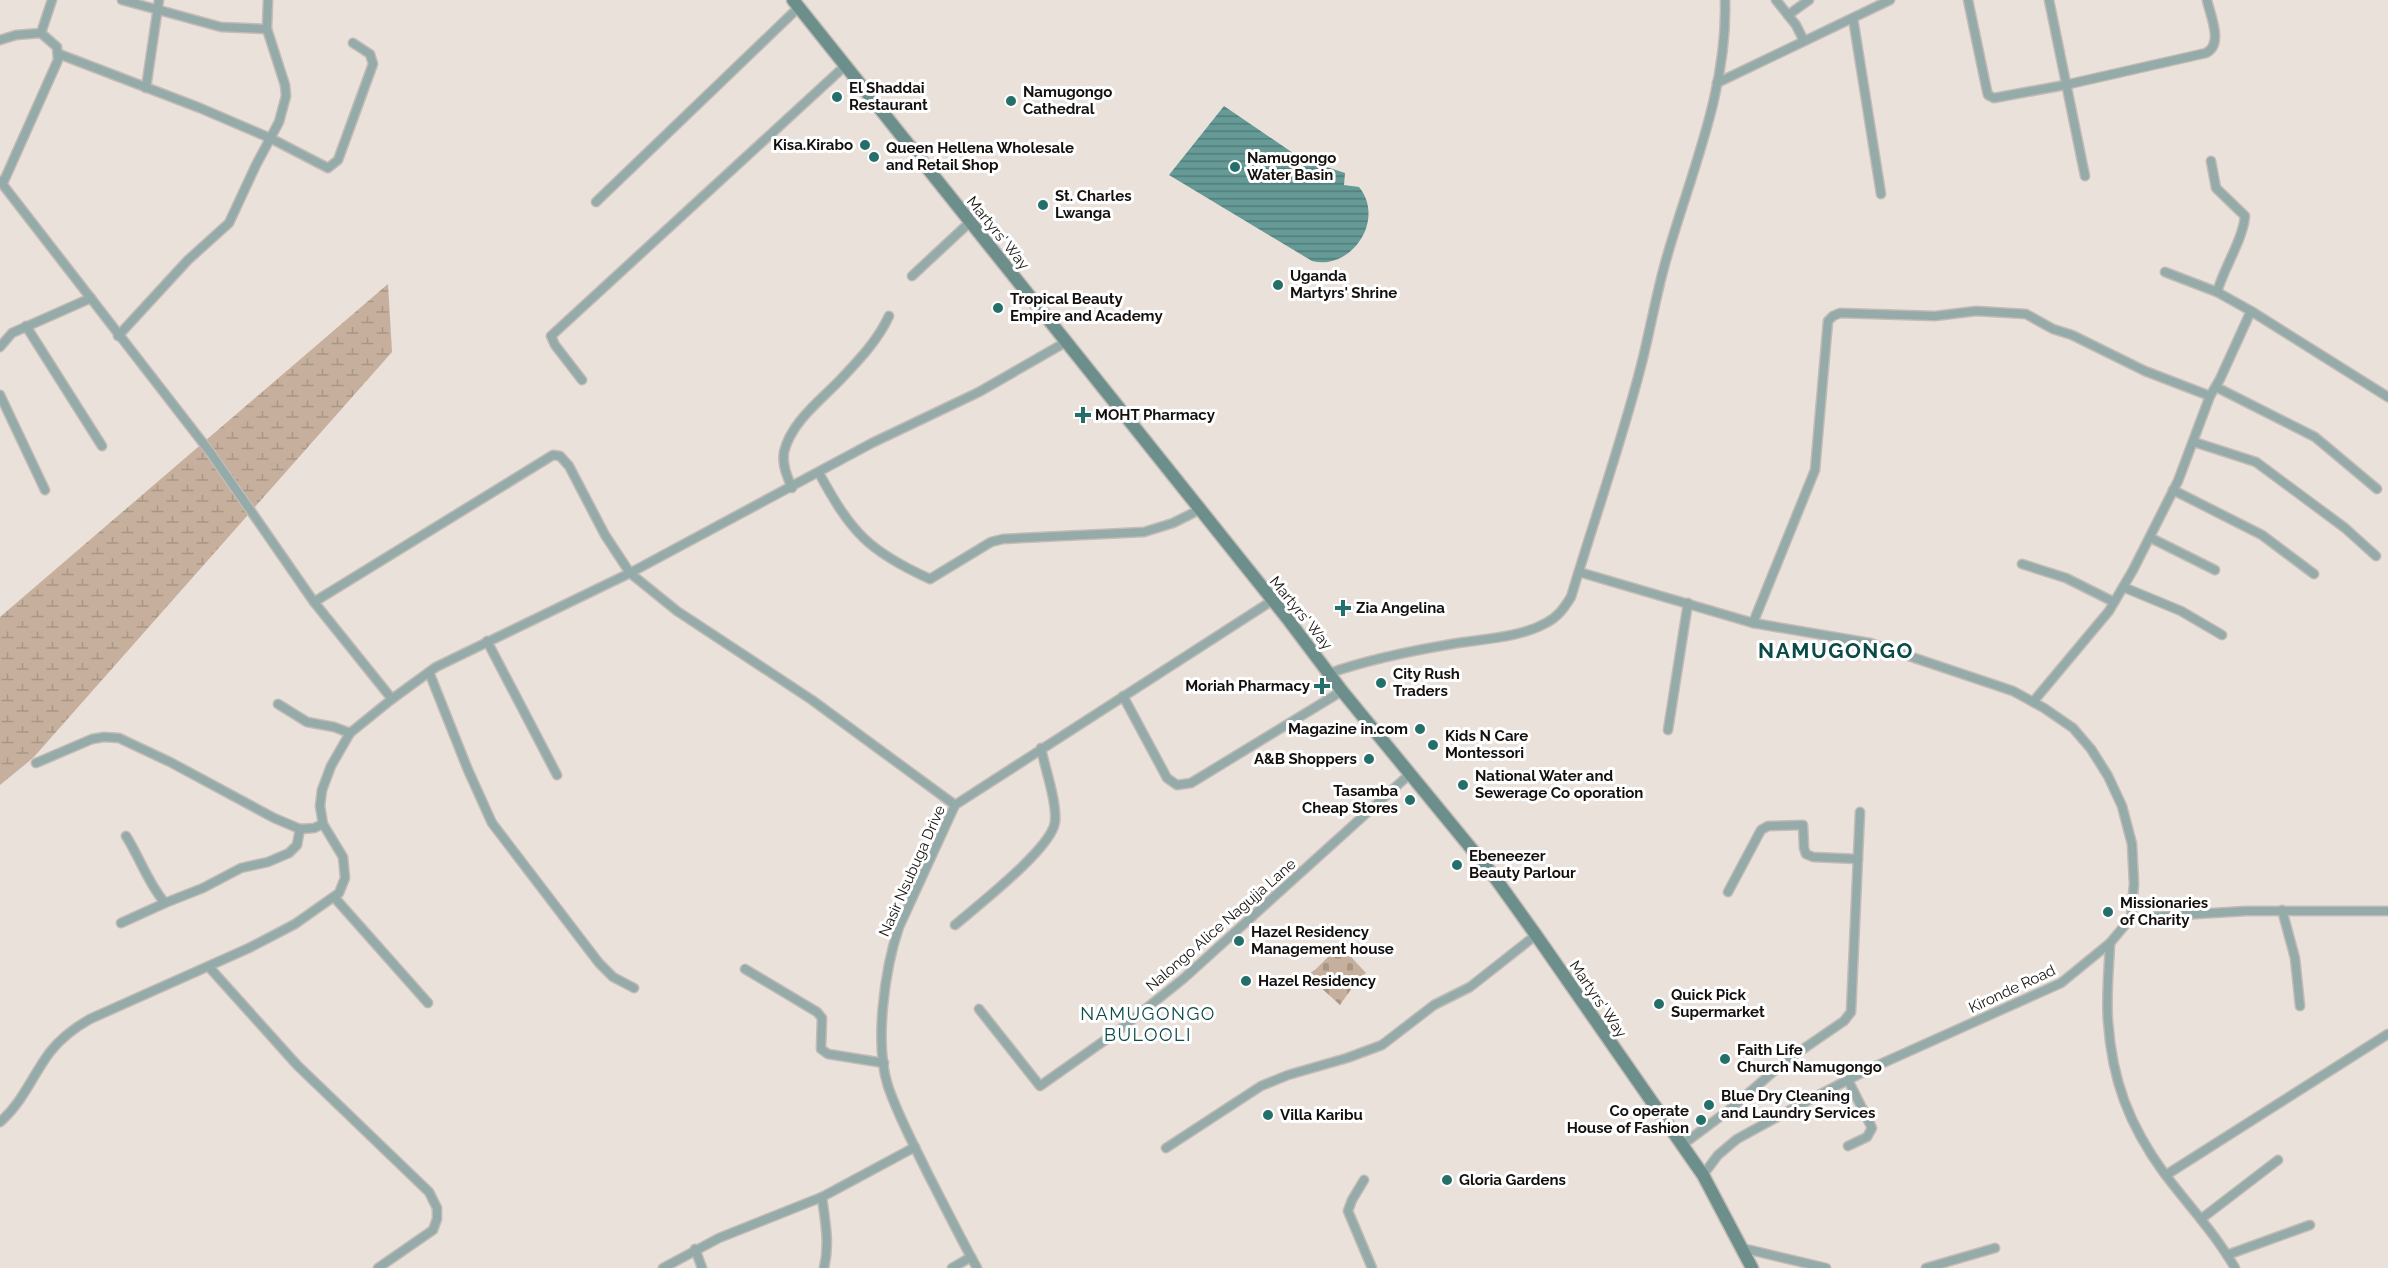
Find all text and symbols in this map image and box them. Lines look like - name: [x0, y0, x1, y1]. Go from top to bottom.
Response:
- place label: El Shaddai Restaurant: [849, 79, 928, 114]
- place label: Namugongo Cathedral: [1023, 83, 1112, 118]
- marker: El Shaddai Restaurant: [830, 90, 844, 104]
- marker: Namugongo Cathedral: [1004, 94, 1018, 108]
- place label: Kisa.Kirabo: [773, 136, 853, 154]
- marker: Kisa.Kirabo: [858, 138, 872, 152]
- place label: Queen Hellena Wholesale and Retail Shop: [886, 139, 1074, 174]
- place label: Namugongo Water Basin: [1247, 149, 1336, 184]
- marker: Queen Hellena Wholesale and Retail Shop: [867, 150, 881, 164]
- marker: Namugongo Water Basin: [1228, 160, 1242, 174]
- place label: St. Charles Lwanga: [1055, 187, 1132, 222]
- street label: Martyrs' Way: [963, 193, 1033, 273]
- marker: St. Charles Lwanga: [1036, 198, 1050, 212]
- place label: Uganda Martyrs' Shrine: [1290, 267, 1397, 302]
- marker: Uganda Martyrs' Shrine: [1271, 278, 1285, 292]
- place label: Tropical Beauty Empire and Academy: [1010, 290, 1163, 325]
- marker: Tropical Beauty Empire and Academy: [991, 301, 1005, 315]
- place label: MOHT Pharmacy: [1095, 406, 1216, 424]
- marker: MOHT Pharmacy: [1076, 408, 1090, 422]
- street label: Martyrs' Way: [1266, 573, 1336, 653]
- marker: Zia Angelina: [1334, 599, 1352, 617]
- place label: Zia Angelina: [1356, 599, 1445, 617]
- district label: NAMUGONGO: [1758, 638, 1914, 663]
- place label: City Rush Traders: [1393, 665, 1460, 700]
- marker: City Rush Traders: [1374, 676, 1388, 690]
- place label: Moriah Pharmacy: [1185, 677, 1311, 695]
- marker: Moriah Pharmacy: [1315, 679, 1329, 693]
- place label: Magazine in.com: [1288, 720, 1408, 738]
- marker: Magazine in.com: [1413, 722, 1427, 736]
- place label: Kids N Care Montessori: [1445, 727, 1528, 762]
- marker: Kids N Care Montessori: [1426, 738, 1440, 752]
- place label: A&B Shoppers: [1254, 750, 1357, 768]
- marker: A&B Shoppers: [1362, 752, 1376, 766]
- place label: National Water and Sewerage Co oporation: [1475, 767, 1643, 802]
- marker: National Water and Sewerage Co oporation: [1456, 778, 1470, 792]
- place label: Tasamba Cheap Stores: [1302, 782, 1398, 817]
- marker: Tasamba Cheap Stores: [1403, 793, 1417, 807]
- street label: Nasir Nsubuga Drive: [875, 802, 949, 939]
- place label: Ebeneezer Beauty Parlour: [1469, 847, 1576, 882]
- street label: Nalongo Alice Nagujja Lane: [1142, 855, 1300, 995]
- marker: Ebeneezer Beauty Parlour: [1450, 858, 1464, 872]
- place label: Missionaries of Charity: [2120, 894, 2208, 929]
- marker: Missionaries of Charity: [2101, 905, 2115, 919]
- place label: Hazel Residency Management house: [1251, 923, 1394, 958]
- marker: Hazel Residency Management house: [1232, 934, 1246, 948]
- street label: Martyrs' Way: [1566, 957, 1630, 1041]
- street label: Kironde Road: [1966, 961, 2058, 1017]
- place label: Hazel Residency: [1258, 972, 1377, 990]
- marker: Hazel Residency: [1239, 974, 1253, 988]
- place label: Quick Pick Supermarket: [1671, 986, 1765, 1021]
- marker: Quick Pick Supermarket: [1652, 997, 1666, 1011]
- district label: NAMUGONGO BULOOLI: [1080, 1003, 1216, 1045]
- place label: Faith Life Church Namugongo: [1737, 1041, 1882, 1076]
- marker: Faith Life Church Namugongo: [1718, 1052, 1732, 1066]
- place label: Blue Dry Cleaning and Laundry Services: [1721, 1087, 1875, 1122]
- marker: Blue Dry Cleaning and Laundry Services: [1702, 1098, 1716, 1112]
- place label: Co operate House of Fashion: [1567, 1102, 1689, 1137]
- place label: Villa Karibu: [1280, 1106, 1363, 1124]
- marker: Villa Karibu: [1261, 1108, 1275, 1122]
- marker: Co operate House of Fashion: [1694, 1113, 1708, 1127]
- place label: Gloria Gardens: [1459, 1171, 1566, 1189]
- marker: Gloria Gardens: [1440, 1173, 1454, 1187]

